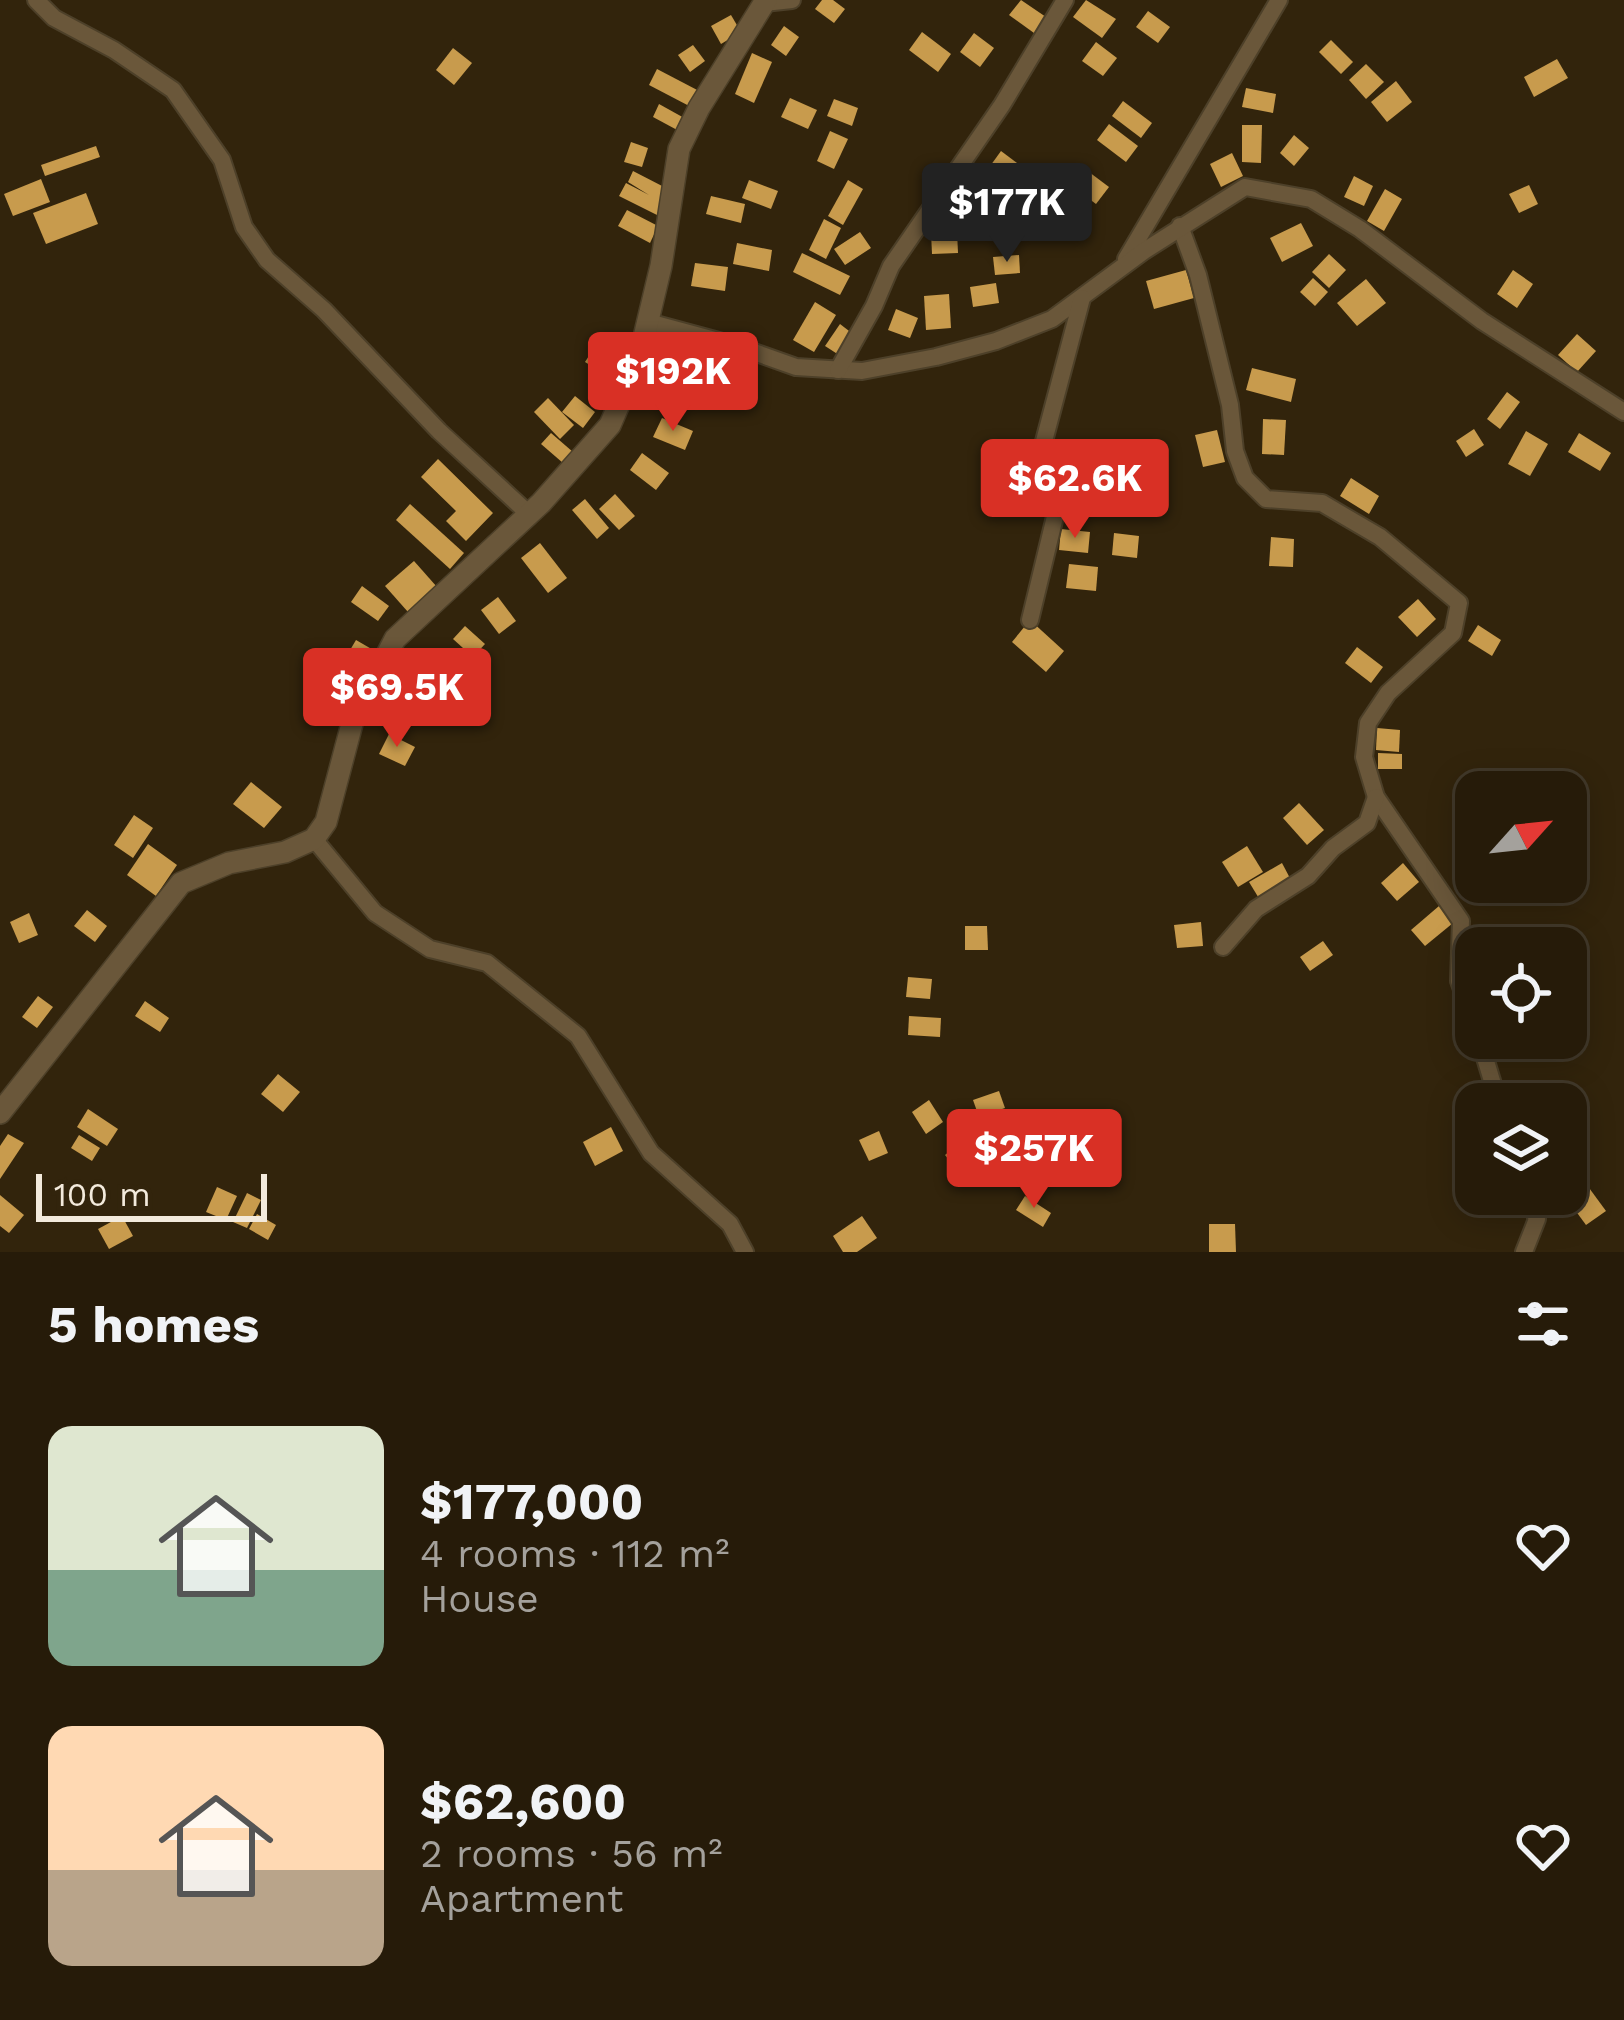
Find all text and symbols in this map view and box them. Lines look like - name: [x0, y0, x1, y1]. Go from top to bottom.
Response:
- pin: $177K: [923, 163, 1091, 265]
- text: $177K: [949, 179, 1065, 224]
- pin: $192K: [589, 332, 757, 434]
- text: $192K: [615, 348, 731, 393]
- pin: $62.6K: [977, 439, 1173, 541]
- text: $62.6K: [1008, 455, 1142, 500]
- pin: $69.5K: [299, 648, 495, 750]
- text: $69.5K: [330, 664, 464, 709]
- north arrow: [1455, 771, 1587, 903]
- map controls: [1455, 771, 1587, 1215]
- button: locate: [1455, 927, 1587, 1059]
- button: layers: [1455, 1083, 1587, 1215]
- pin: $257K: [950, 1109, 1118, 1211]
- text: $257K: [974, 1125, 1094, 1170]
- scale bar: [36, 1168, 267, 1221]
- text: 100 m: [54, 1175, 151, 1214]
- icon: filters: [1510, 1291, 1576, 1357]
- text: 5 homes: [48, 1295, 259, 1354]
- text: $177,000: [420, 1472, 643, 1531]
- icon: home: [144, 1474, 288, 1618]
- icon: heart: [1510, 1513, 1576, 1579]
- text: 4 rooms · 112 m²: [420, 1531, 729, 1576]
- text: House: [420, 1576, 539, 1621]
- text: $62,600: [420, 1772, 626, 1831]
- icon: home: [144, 1774, 288, 1918]
- icon: heart: [1510, 1813, 1576, 1879]
- text: 2 rooms · 56 m²: [420, 1831, 722, 1876]
- text: Apartment: [420, 1876, 623, 1921]

